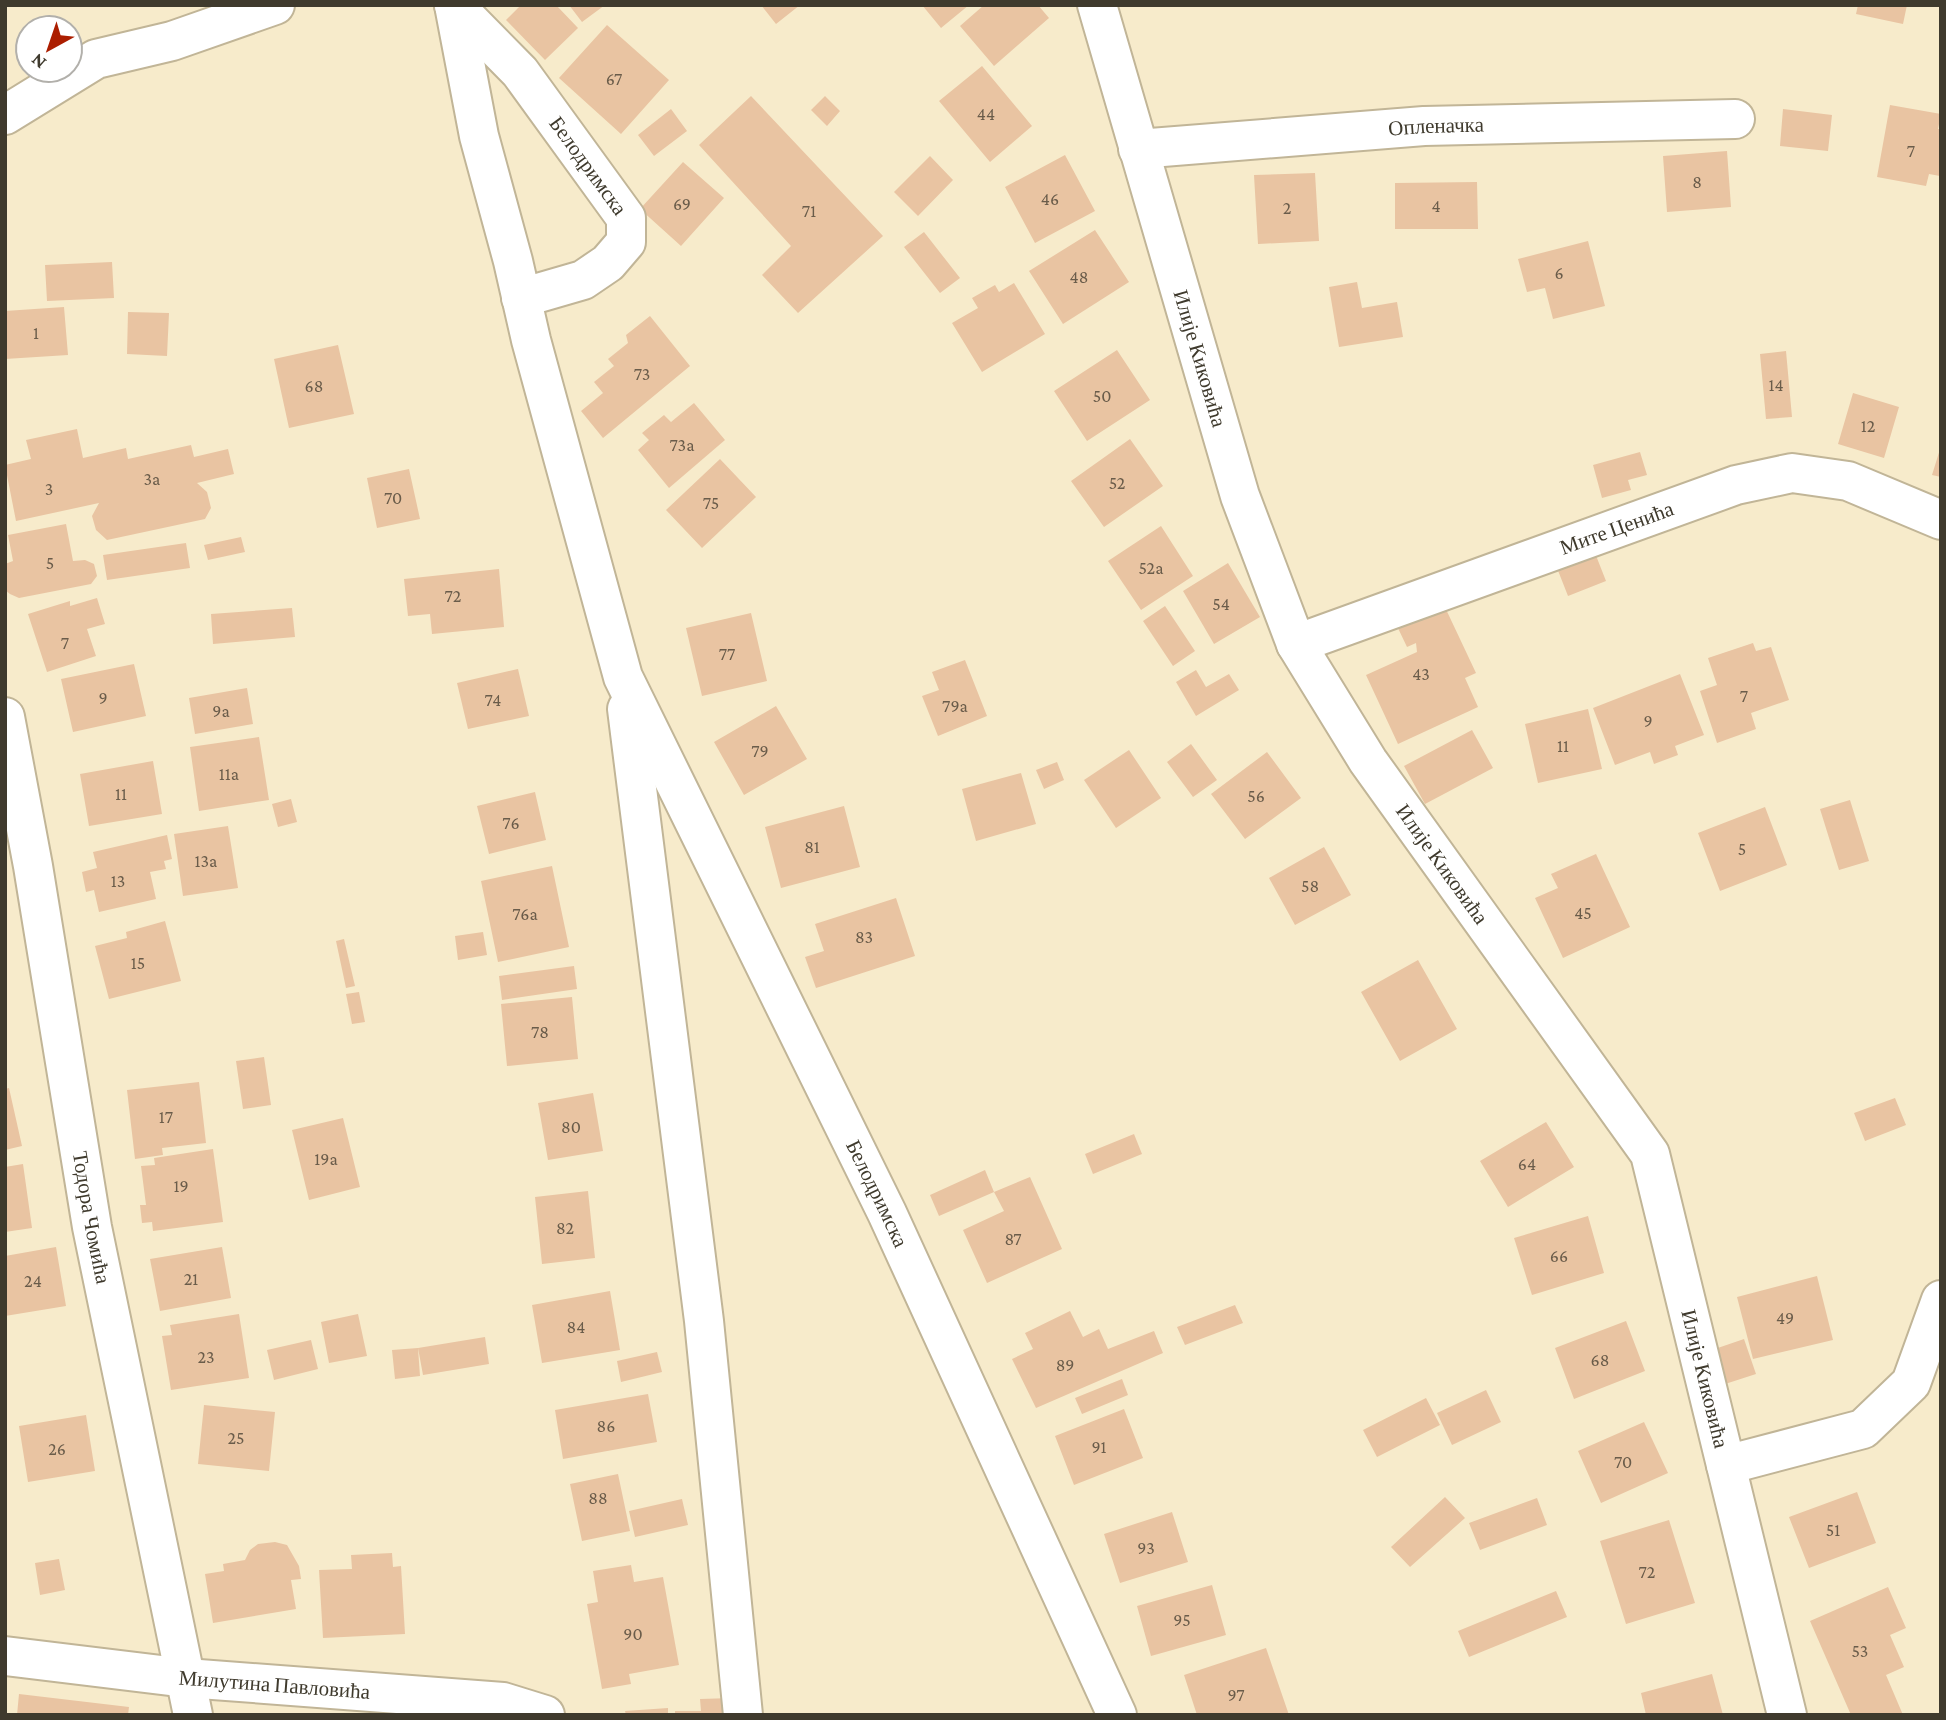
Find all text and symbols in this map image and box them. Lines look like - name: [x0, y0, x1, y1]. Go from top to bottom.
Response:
- north arrow: [14, 14, 84, 84]
- text: N: [27, 49, 50, 74]
- house number: 67: [606, 69, 622, 89]
- house number: 44: [977, 104, 995, 124]
- street label: Белодримска: [544, 112, 632, 220]
- street label: Опленачка: [1387, 113, 1485, 141]
- house number: 7: [1907, 141, 1915, 161]
- house number: 8: [1692, 172, 1702, 192]
- house number: 46: [1041, 189, 1059, 209]
- house number: 69: [673, 194, 691, 214]
- house number: 4: [1431, 196, 1441, 216]
- house number: 2: [1283, 198, 1291, 218]
- house number: 71: [802, 201, 816, 221]
- house number: 6: [1554, 263, 1564, 283]
- house number: 48: [1070, 267, 1088, 287]
- street label: Илије Киковића: [1169, 287, 1231, 430]
- house number: 1: [33, 323, 39, 343]
- house number: 73: [634, 364, 650, 384]
- house number: 14: [1768, 375, 1784, 395]
- house number: 68: [305, 376, 323, 396]
- house number: 50: [1093, 386, 1111, 406]
- house number: 12: [1861, 416, 1875, 436]
- house number: 73a: [670, 435, 695, 455]
- house number: 3a: [144, 469, 160, 489]
- house number: 52: [1109, 473, 1125, 493]
- house number: 3: [45, 479, 53, 499]
- house number: 70: [384, 488, 402, 508]
- house number: 75: [703, 493, 719, 513]
- street label: Мите Ценића: [1557, 496, 1677, 560]
- house number: 5: [46, 553, 54, 573]
- house number: 52a: [1139, 558, 1163, 578]
- house number: 72: [445, 586, 461, 606]
- house number: 54: [1212, 594, 1230, 614]
- house number: 7: [61, 633, 69, 653]
- house number: 77: [719, 644, 735, 664]
- house number: 43: [1412, 664, 1430, 684]
- house number: 7: [1740, 686, 1748, 706]
- house number: 9: [98, 688, 108, 708]
- house number: 74: [485, 690, 501, 710]
- house number: 79a: [942, 696, 968, 716]
- house number: 9a: [212, 701, 230, 721]
- house number: 9: [1643, 711, 1653, 731]
- house number: 11: [1557, 736, 1569, 756]
- house number: 79: [751, 741, 769, 761]
- house number: 11a: [219, 764, 239, 784]
- house number: 11: [115, 784, 127, 804]
- house number: 56: [1247, 786, 1265, 806]
- street label: Илије Киковића: [1391, 800, 1494, 929]
- house number: 76: [502, 813, 520, 833]
- house number: 81: [804, 837, 820, 857]
- house number: 5: [1738, 839, 1746, 859]
- house number: 13a: [195, 851, 217, 871]
- house number: 13: [111, 871, 125, 891]
- house number: 58: [1301, 876, 1319, 896]
- house number: 45: [1574, 903, 1592, 923]
- house number: 76a: [512, 904, 538, 924]
- house number: 83: [855, 927, 873, 947]
- house number: 15: [131, 953, 145, 973]
- house number: 78: [531, 1022, 549, 1042]
- house number: 17: [159, 1107, 173, 1127]
- house number: 80: [561, 1117, 581, 1137]
- street label: Белодримска: [841, 1136, 913, 1252]
- house number: 19a: [314, 1149, 338, 1169]
- street label: Тодора Чомића: [68, 1150, 116, 1287]
- house number: 64: [1518, 1154, 1536, 1174]
- house number: 19: [173, 1176, 189, 1196]
- house number: 82: [556, 1218, 574, 1238]
- house number: 87: [1004, 1229, 1022, 1249]
- house number: 66: [1550, 1246, 1568, 1266]
- house number: 21: [184, 1269, 198, 1289]
- house number: 24: [24, 1271, 42, 1291]
- street label: Илије Киковића: [1676, 1307, 1734, 1451]
- house number: 49: [1776, 1308, 1794, 1328]
- house number: 84: [567, 1317, 585, 1337]
- house number: 23: [197, 1347, 215, 1367]
- house number: 68: [1591, 1350, 1609, 1370]
- house number: 89: [1056, 1355, 1074, 1375]
- house number: 86: [597, 1416, 615, 1436]
- house number: 25: [227, 1428, 245, 1448]
- house number: 91: [1091, 1437, 1107, 1457]
- house number: 26: [48, 1439, 66, 1459]
- house number: 70: [1614, 1452, 1632, 1472]
- house number: 88: [588, 1488, 608, 1508]
- house number: 51: [1826, 1520, 1840, 1540]
- house number: 93: [1137, 1538, 1155, 1558]
- house number: 72: [1639, 1562, 1655, 1582]
- house number: 95: [1173, 1610, 1191, 1630]
- house number: 90: [623, 1624, 643, 1644]
- house number: 53: [1852, 1641, 1868, 1661]
- street label: Милутина Павловића: [178, 1665, 372, 1704]
- house number: 97: [1227, 1685, 1245, 1705]

